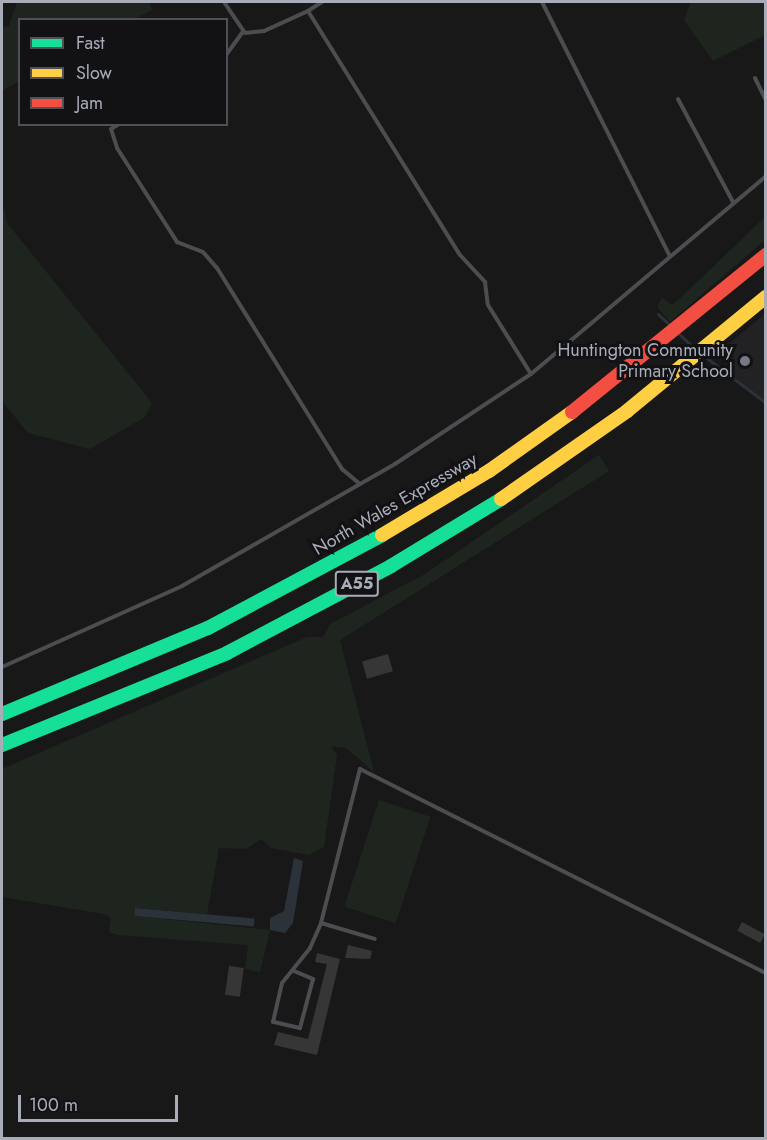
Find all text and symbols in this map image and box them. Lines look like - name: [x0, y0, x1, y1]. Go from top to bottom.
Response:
- legend: [18, 18, 228, 126]
- text: Fast: [76, 30, 105, 56]
- text: Slow: [76, 60, 112, 86]
- text: Jam: [76, 90, 103, 116]
- place label: Huntington Community Primary School: [557, 340, 733, 382]
- marker: Huntington Community Primary School: [738, 354, 752, 368]
- street label: North Wales Expressway: [309, 448, 481, 560]
- road number: A55: [334, 571, 380, 597]
- scale bar: [21, 1083, 182, 1121]
- text: 100 m: [29, 1092, 78, 1118]

